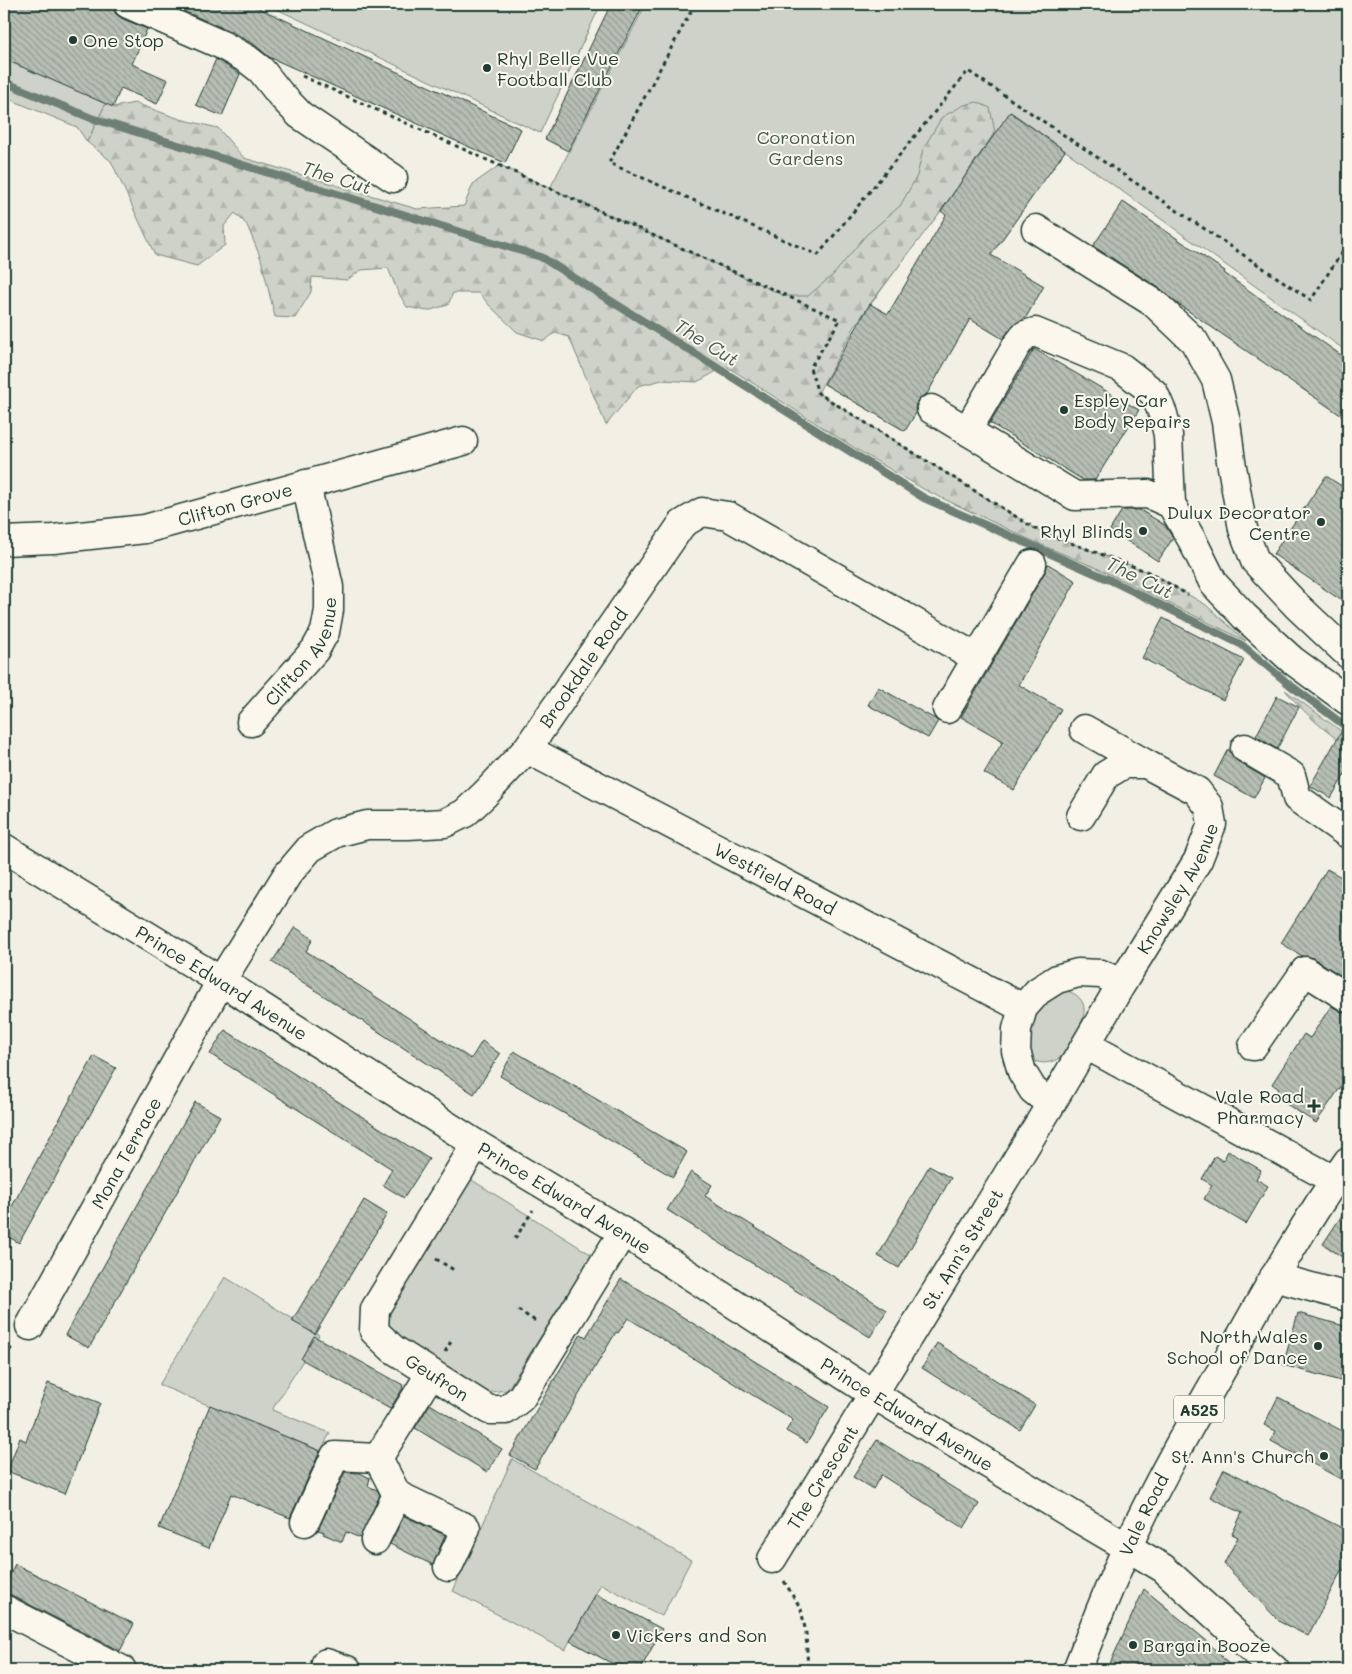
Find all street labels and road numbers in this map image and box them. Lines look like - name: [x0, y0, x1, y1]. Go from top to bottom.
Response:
- street label: Clifton Grove: [175, 477, 295, 531]
- street label: Clifton Avenue: [259, 597, 341, 711]
- street label: Brookdale Road: [533, 603, 633, 732]
- street label: Knowsley Avenue: [1131, 819, 1223, 959]
- street label: Westfield Road: [710, 837, 840, 920]
- street label: Prince Edward Avenue: [131, 920, 312, 1045]
- street label: Mona Terrace: [85, 1093, 166, 1213]
- street label: Prince Edward Avenue: [474, 1136, 656, 1259]
- street label: St. Ann's Street: [916, 1184, 1008, 1314]
- street label: Geufron: [401, 1348, 474, 1406]
- street label: Prince Edward Avenue: [816, 1351, 998, 1476]
- road number: A525: [1174, 1396, 1224, 1422]
- street label: The Crescent: [781, 1420, 863, 1534]
- street label: Vale Road: [1113, 1469, 1174, 1560]

